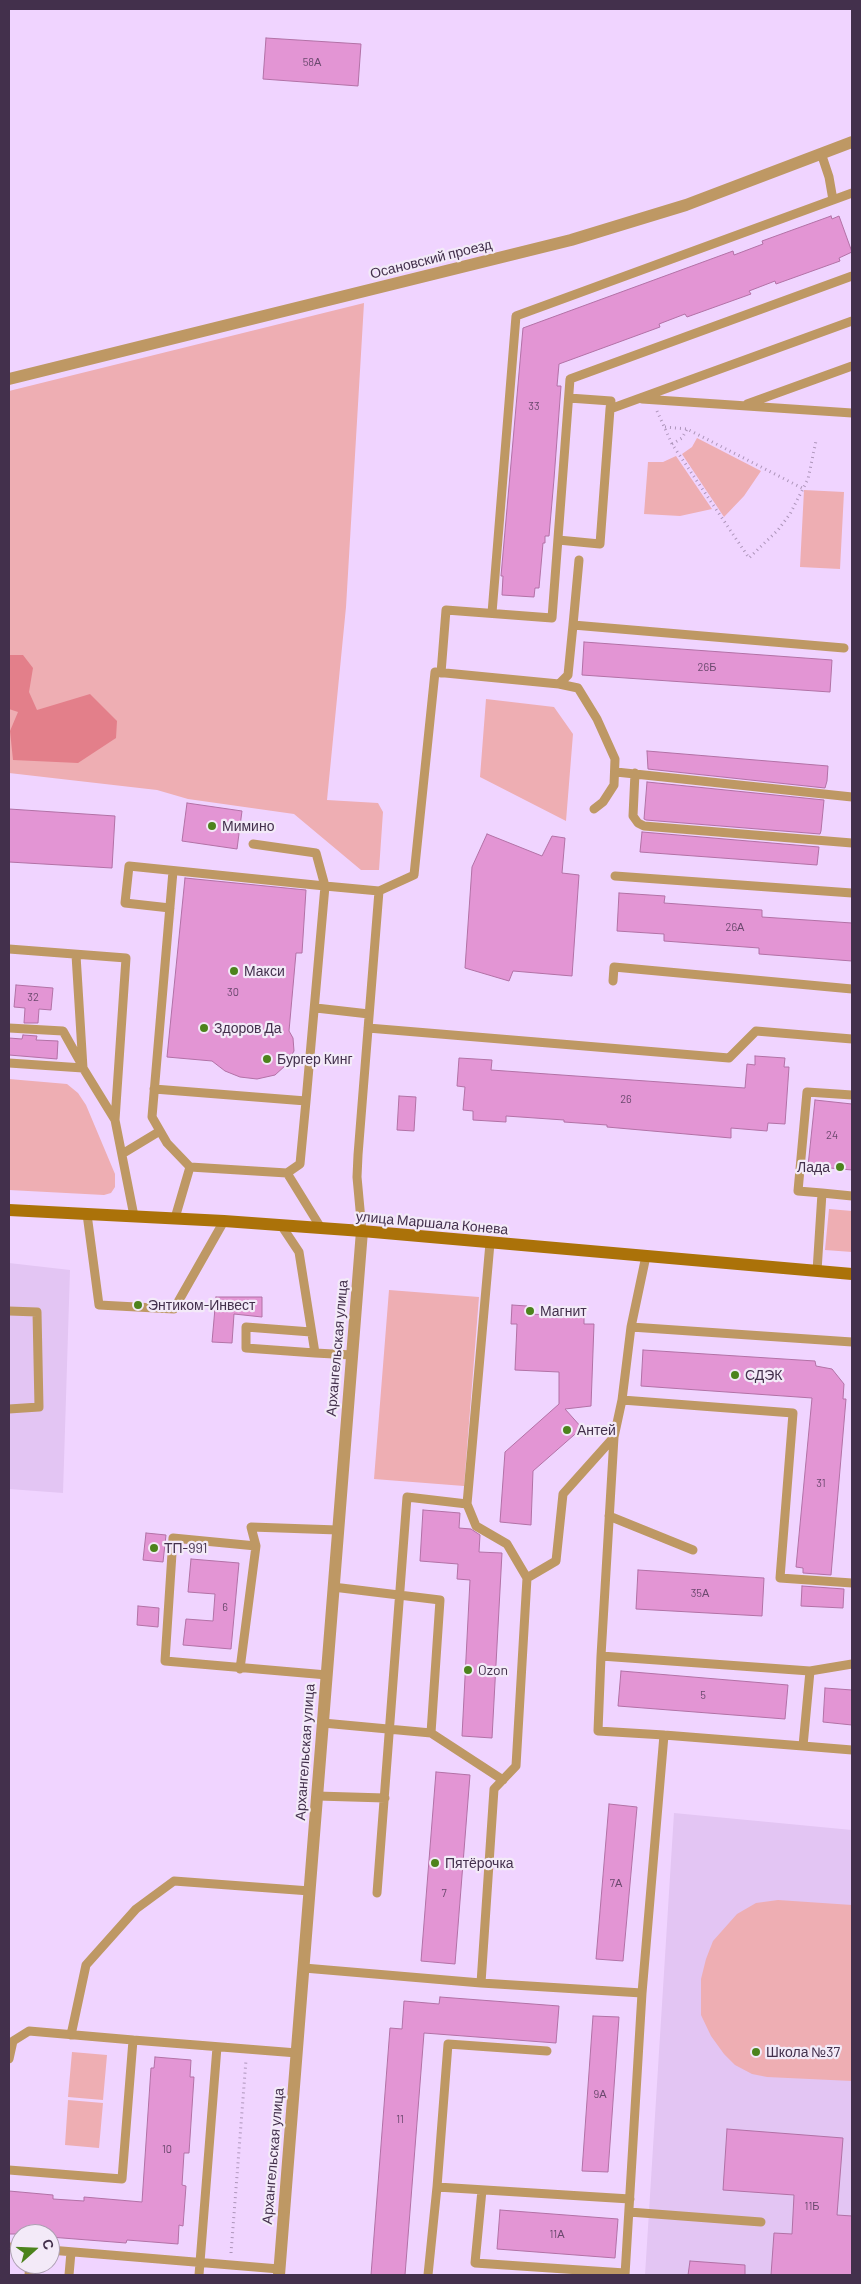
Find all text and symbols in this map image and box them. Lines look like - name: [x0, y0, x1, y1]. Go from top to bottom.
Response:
- house number: 58А: [303, 55, 321, 69]
- street label: Осановский проезд: [368, 236, 494, 282]
- house number: 33: [528, 399, 540, 413]
- house number: 26Б: [698, 660, 716, 674]
- place label: Мимино: [222, 818, 274, 834]
- marker: Мимино: [206, 820, 218, 832]
- house number: 26А: [726, 920, 744, 934]
- place label: Макси: [244, 963, 285, 979]
- marker: Макси: [228, 965, 240, 977]
- house number: 30: [227, 985, 239, 999]
- house number: 32: [27, 990, 39, 1004]
- place label: Здоров Да: [214, 1020, 281, 1036]
- marker: Здоров Да: [198, 1022, 210, 1034]
- place label: Бургер Кинг: [277, 1051, 352, 1067]
- marker: Бургер Кинг: [261, 1053, 273, 1065]
- house number: 26: [620, 1092, 632, 1106]
- house number: 24: [826, 1128, 838, 1142]
- place label: Лада: [797, 1159, 830, 1175]
- marker: Лада: [834, 1161, 846, 1173]
- street label: улица Маршала Конева: [355, 1208, 509, 1238]
- street label: Архангельская улица: [323, 1279, 351, 1417]
- place label: Энтиком-Инвест: [148, 1297, 256, 1313]
- marker: Энтиком-Инвест: [132, 1299, 144, 1311]
- place label: Магнит: [540, 1303, 587, 1319]
- marker: Магнит: [524, 1305, 536, 1317]
- place label: СДЭК: [745, 1367, 783, 1383]
- marker: СДЭК: [729, 1369, 741, 1381]
- place label: Антей: [577, 1422, 616, 1438]
- marker: Антей: [561, 1424, 573, 1436]
- house number: 31: [816, 1476, 826, 1490]
- place label: ТП-991: [164, 1540, 207, 1556]
- marker: ТП-991: [148, 1542, 160, 1554]
- house number: 35А: [691, 1586, 709, 1600]
- house number: 6: [222, 1600, 228, 1614]
- place label: Ozon: [478, 1662, 508, 1678]
- marker: Ozon: [462, 1664, 474, 1676]
- street label: Архангельская улица: [292, 1683, 318, 1821]
- house number: 5: [700, 1688, 706, 1702]
- place label: Пятёрочка: [445, 1855, 514, 1871]
- marker: Пятёрочка: [429, 1857, 441, 1869]
- house number: 7А: [610, 1876, 622, 1890]
- house number: 7: [441, 1886, 447, 1900]
- place label: Школа №37: [766, 2044, 840, 2060]
- marker: Школа №37: [750, 2046, 762, 2058]
- street label: Архангельская улица: [259, 2087, 287, 2225]
- house number: 9А: [593, 2087, 607, 2101]
- house number: 11: [396, 2112, 404, 2126]
- house number: 10: [162, 2142, 172, 2156]
- house number: 11Б: [805, 2199, 819, 2213]
- north arrow: [10, 2224, 60, 2274]
- house number: 11А: [549, 2227, 565, 2241]
- text: С: [39, 2236, 58, 2252]

